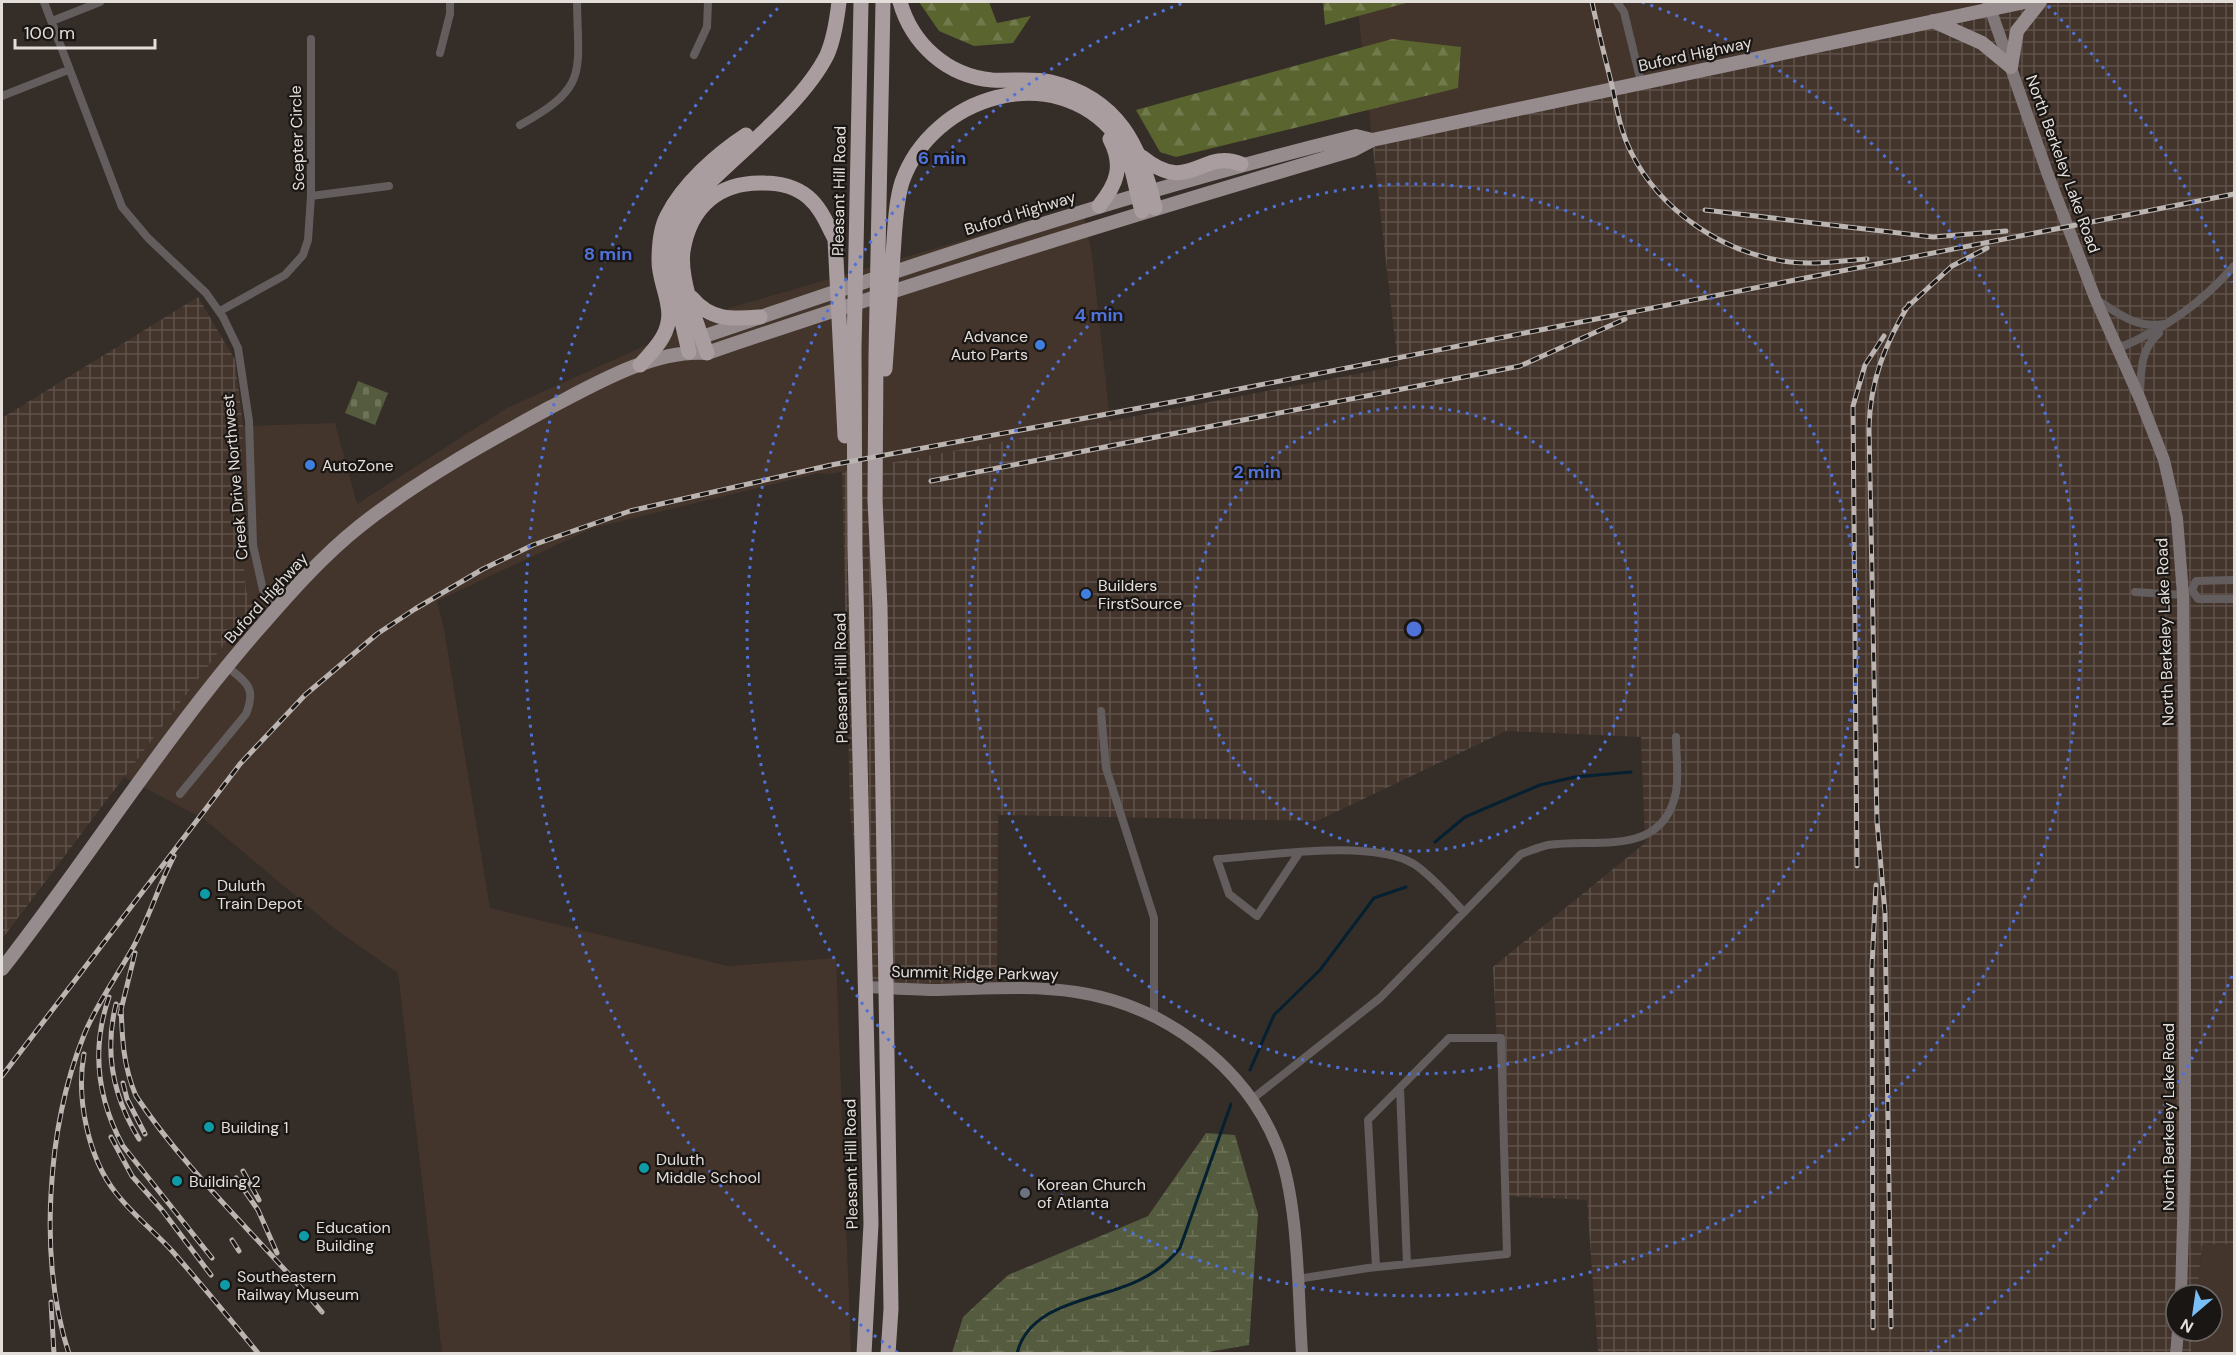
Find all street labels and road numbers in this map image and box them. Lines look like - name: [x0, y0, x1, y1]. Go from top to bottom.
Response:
- street label: Buford Highway: [1636, 32, 1754, 76]
- street label: North Berkeley Lake Road: [2021, 72, 2105, 256]
- street label: Scepter Circle: [285, 85, 309, 191]
- street label: Pleasant Hill Road: [827, 126, 851, 256]
- street label: Buford Highway: [962, 186, 1078, 240]
- street label: Creek Drive Northwest: [217, 393, 253, 561]
- street label: North Berkeley Lake Road: [2151, 538, 2179, 726]
- street label: Buford Highway: [220, 548, 313, 648]
- street label: Pleasant Hill Road: [829, 613, 853, 743]
- street label: Summit Ridge Parkway: [891, 961, 1059, 985]
- street label: North Berkeley Lake Road: [2158, 1023, 2179, 1211]
- street label: Pleasant Hill Road: [839, 1099, 863, 1229]

